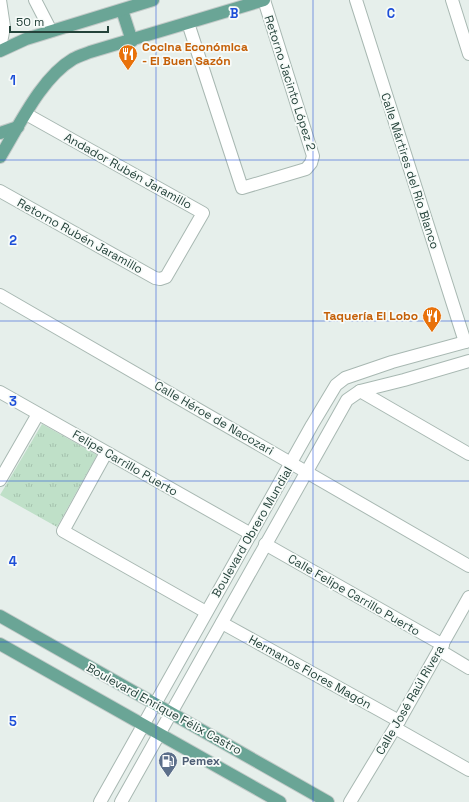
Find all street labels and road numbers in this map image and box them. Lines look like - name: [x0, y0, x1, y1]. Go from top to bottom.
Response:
- street label: Retorno Jacinto López 2: [261, 13, 319, 153]
- street label: Calle Mártires del Río Blanco: [377, 91, 443, 251]
- street label: Andador Rubén Jaramillo: [61, 129, 195, 213]
- street label: Retorno Rubén Jaramillo: [14, 195, 146, 277]
- street label: Calle Héroe de Nacozari: [151, 377, 277, 459]
- street label: Felipe Carrillo Puerto: [69, 426, 181, 500]
- street label: Boulevard Obrero Mundial: [208, 464, 296, 600]
- street label: Calle Felipe Carrillo Puerto: [285, 551, 423, 639]
- street label: Hermanos Flores Magón: [246, 632, 374, 712]
- street label: Calle José Raúl Rivera: [372, 642, 448, 758]
- street label: Boulevard Enrique Félix Castro: [83, 660, 245, 758]

